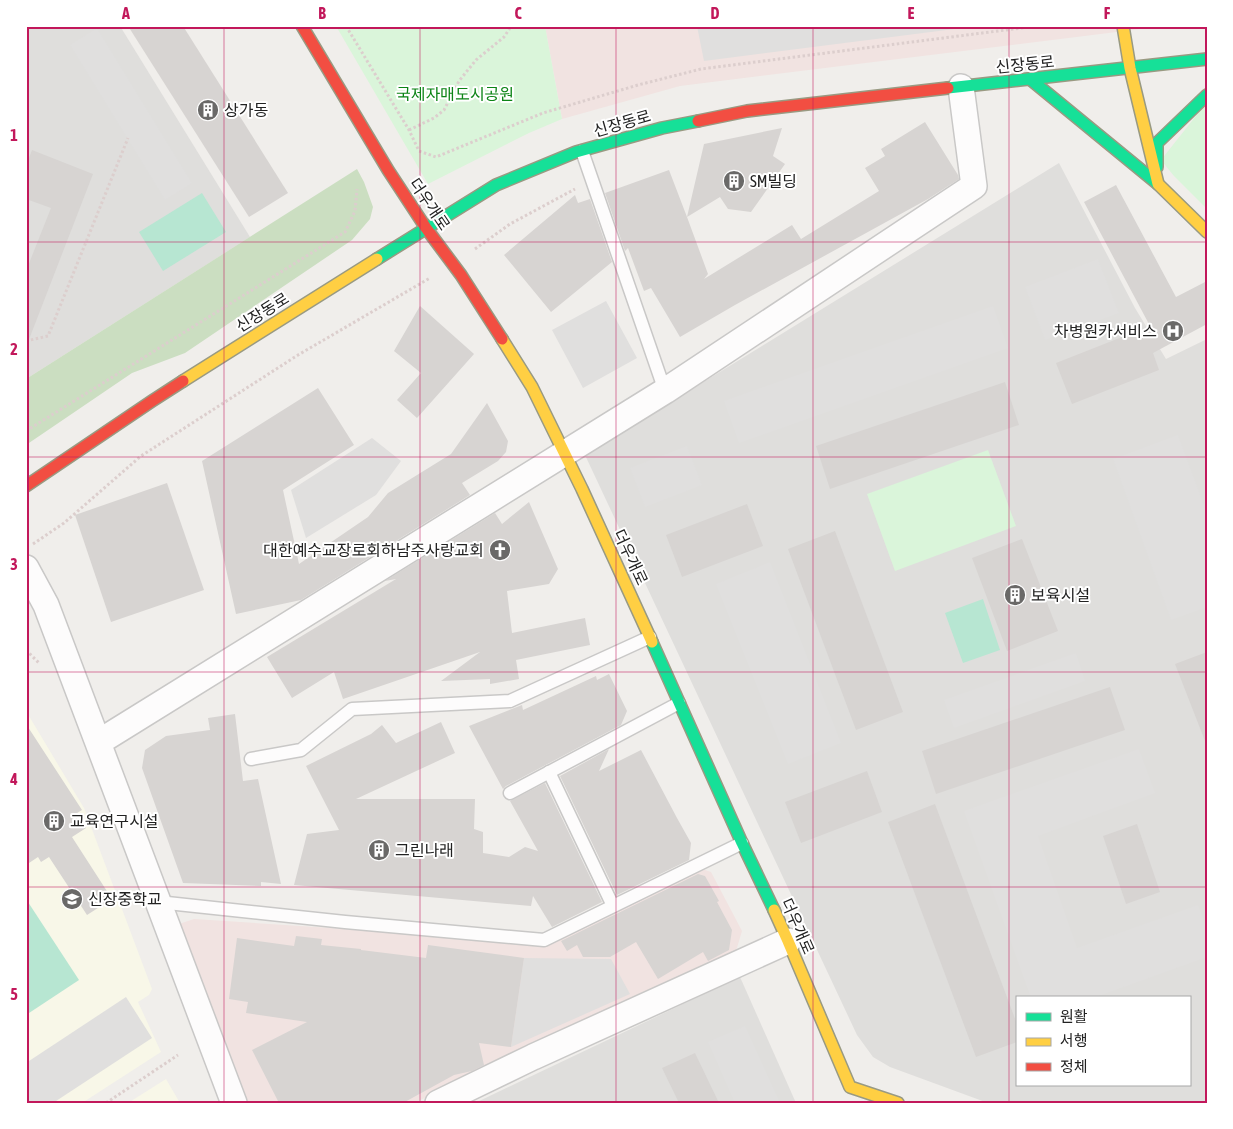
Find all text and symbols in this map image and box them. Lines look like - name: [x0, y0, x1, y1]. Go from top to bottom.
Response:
- text: A: [121, 4, 130, 22]
- text: B: [318, 4, 326, 22]
- text: C: [514, 4, 522, 22]
- text: D: [711, 4, 720, 22]
- text: E: [908, 4, 915, 22]
- text: F: [1104, 4, 1111, 22]
- street label: 신장동로: [995, 52, 1055, 76]
- park label: 국제자매도시공원: [396, 85, 514, 103]
- building icon: 상가동: [196, 98, 220, 122]
- place label: 상가동: [224, 101, 268, 119]
- street label: 신장동로: [591, 106, 653, 140]
- text: 1: [10, 126, 18, 144]
- building icon: SM빌딩: [722, 169, 746, 193]
- place label: SM빌딩: [750, 172, 797, 190]
- street label: 더우개로: [406, 175, 454, 234]
- street label: 신장동로: [232, 289, 292, 335]
- hospital icon: 차병원카서비스: [1161, 319, 1185, 343]
- place label: 차병원카서비스: [1054, 322, 1157, 340]
- text: 2: [10, 340, 18, 358]
- street label: 더우개로: [610, 527, 652, 588]
- church icon: 대한예수교장로회하남주사랑교회: [488, 538, 512, 562]
- place label: 대한예수교장로회하남주사랑교회: [263, 541, 484, 559]
- text: 3: [10, 555, 18, 573]
- building icon: 보육시설: [1003, 583, 1027, 607]
- place label: 보육시설: [1031, 586, 1090, 604]
- text: 4: [9, 770, 18, 788]
- building icon: 교육연구시설: [42, 809, 66, 833]
- place label: 교육연구시설: [70, 812, 158, 830]
- building icon: 그린나래: [367, 838, 391, 862]
- place label: 그린나래: [395, 841, 454, 859]
- school or university icon: 신장중학교: [60, 887, 84, 911]
- place label: 신장중학교: [88, 890, 162, 908]
- street label: 더우개로: [778, 895, 818, 957]
- text: 5: [10, 985, 18, 1003]
- legend: [1016, 996, 1190, 1086]
- text: 원활: [1060, 1008, 1088, 1025]
- text: 서행: [1060, 1032, 1088, 1049]
- text: 정체: [1060, 1058, 1088, 1075]

